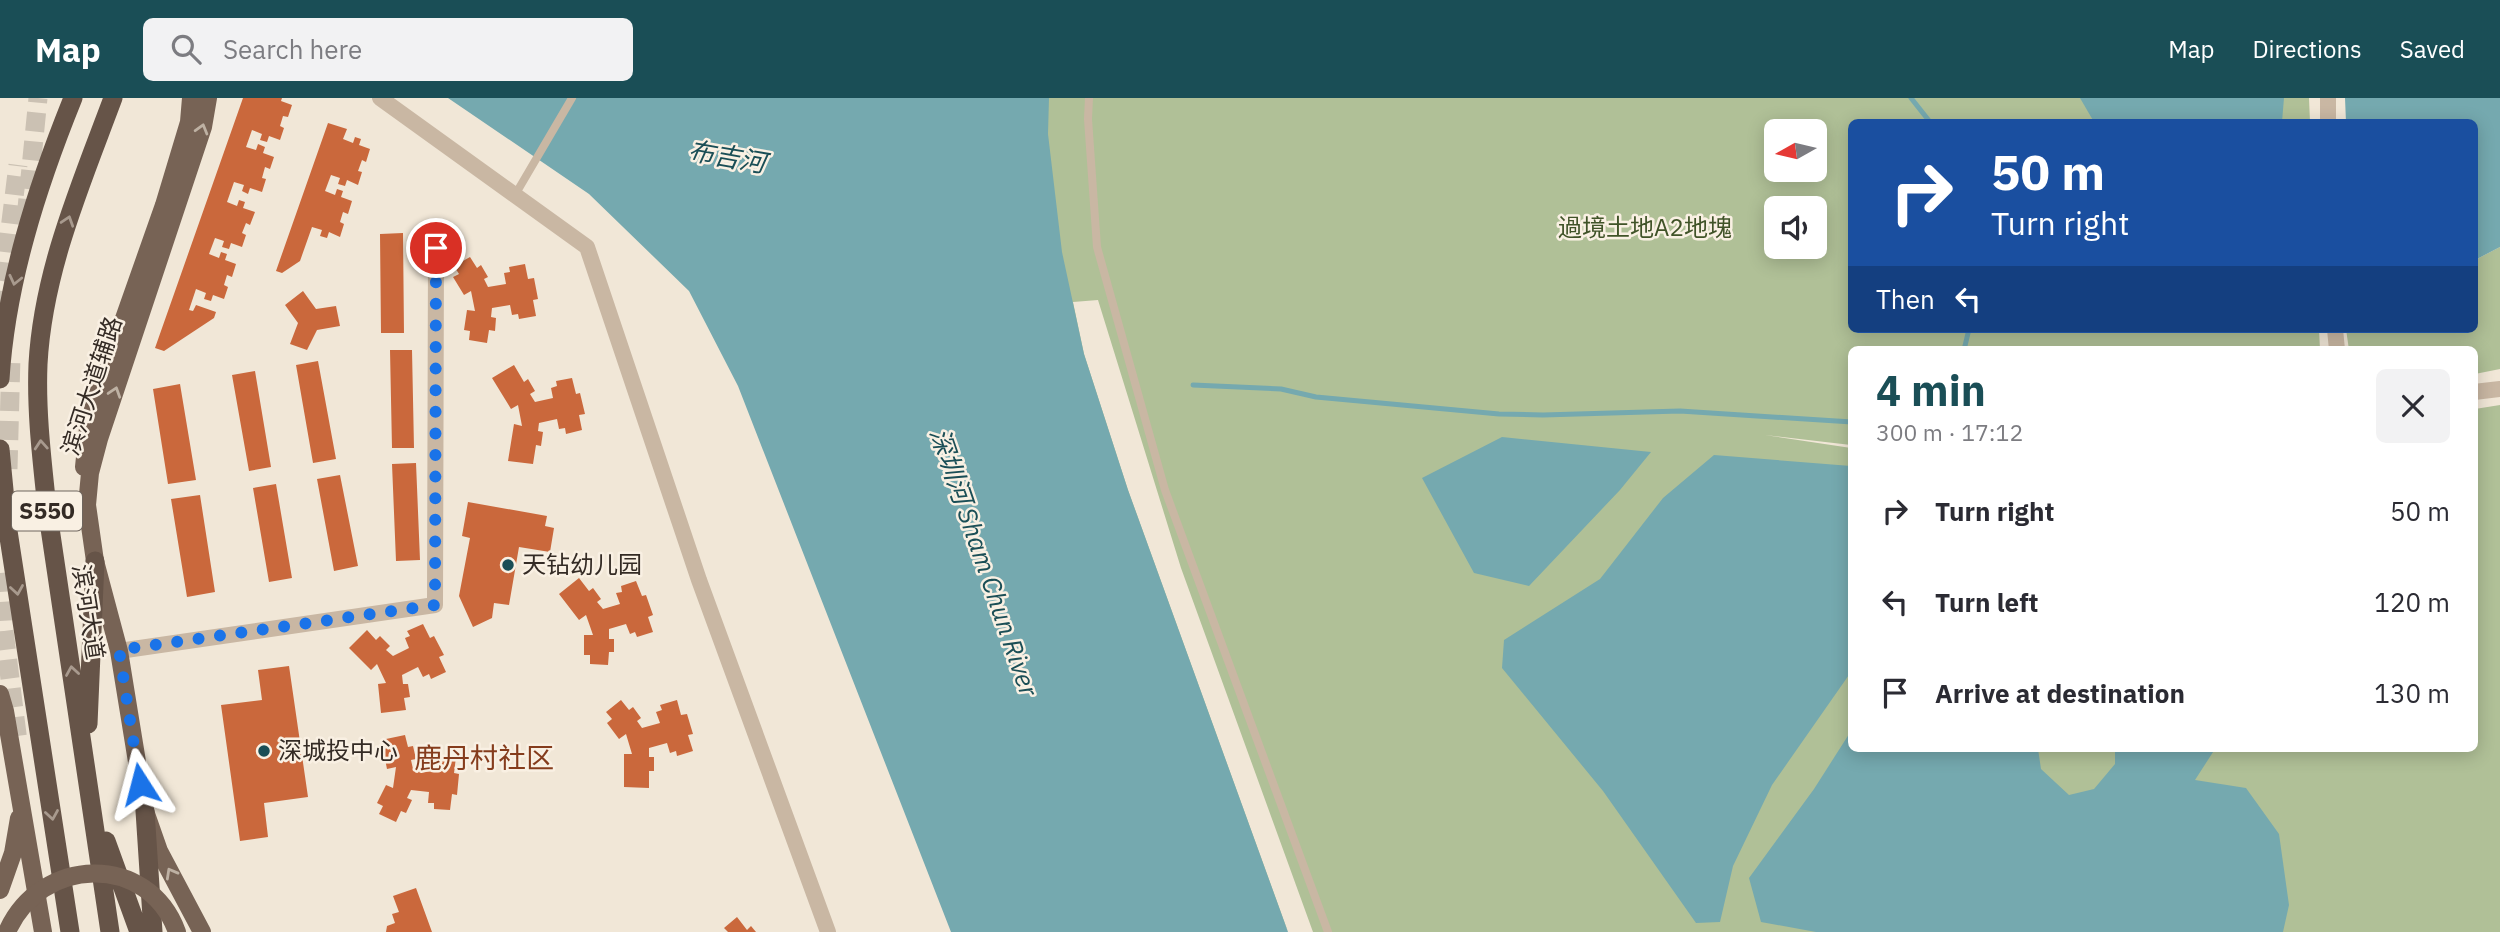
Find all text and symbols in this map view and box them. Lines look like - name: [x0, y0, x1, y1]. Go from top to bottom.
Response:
- search box: [143, 18, 633, 81]
- text: Map: [35, 28, 101, 71]
- icon: search: [167, 30, 205, 68]
- text: Search here: [223, 32, 362, 66]
- text: Map: [2168, 33, 2214, 65]
- text: Directions: [2252, 33, 2362, 65]
- text: Saved: [2400, 33, 2465, 65]
- north arrow: [1764, 119, 1827, 182]
- map controls: [1764, 119, 1827, 259]
- one-way arrow: [194, 124, 208, 136]
- water label: 布吉河: [686, 132, 773, 180]
- text: 50 m: [1991, 140, 2105, 203]
- icon: right: [1876, 147, 1967, 238]
- button: sound: [1764, 196, 1827, 259]
- text: Turn right: [1991, 202, 2129, 244]
- park label: 過境土地A2地塊: [1558, 211, 1732, 243]
- one-way arrow: [60, 216, 74, 228]
- pin: [406, 218, 466, 278]
- icon: arrive: [417, 229, 455, 267]
- one-way arrow: [9, 273, 23, 285]
- icon: left: [1949, 280, 1987, 318]
- text: Then: [1876, 282, 1935, 316]
- street label: 滨河大道辅路: [54, 312, 129, 459]
- text: 4 min: [1876, 363, 1986, 418]
- button: close: [2376, 369, 2450, 443]
- one-way arrow: [107, 386, 121, 398]
- text: 300 m · 17:12: [1876, 417, 2023, 447]
- water label: 深圳河 Sham Chun River: [923, 423, 1047, 702]
- one-way arrow: [34, 439, 49, 450]
- road number: S550: [12, 492, 82, 530]
- icon: right: [1876, 492, 1914, 530]
- text: Turn right: [1935, 494, 2054, 528]
- text: 50 m: [2390, 494, 2450, 528]
- place label: 天钻幼儿园: [522, 548, 642, 580]
- marker: 天钻幼儿园: [500, 557, 516, 573]
- street label: 滨河大道: [66, 562, 112, 662]
- icon: left: [1876, 583, 1914, 621]
- one-way arrow: [10, 584, 25, 596]
- text: Turn left: [1935, 585, 2038, 619]
- text: 120 m: [2374, 585, 2450, 619]
- one-way arrow: [65, 665, 80, 676]
- icon: arrive: [1876, 674, 1914, 712]
- text: Arrive at destination: [1935, 676, 2185, 710]
- text: 130 m: [2374, 676, 2450, 710]
- place label: 深城投中心: [278, 734, 398, 766]
- district label: 鹿丹村社区: [414, 739, 554, 776]
- marker: 深城投中心: [256, 743, 272, 759]
- position arrow: [103, 747, 177, 821]
- one-way arrow: [44, 809, 59, 820]
- one-way arrow: [166, 867, 179, 880]

